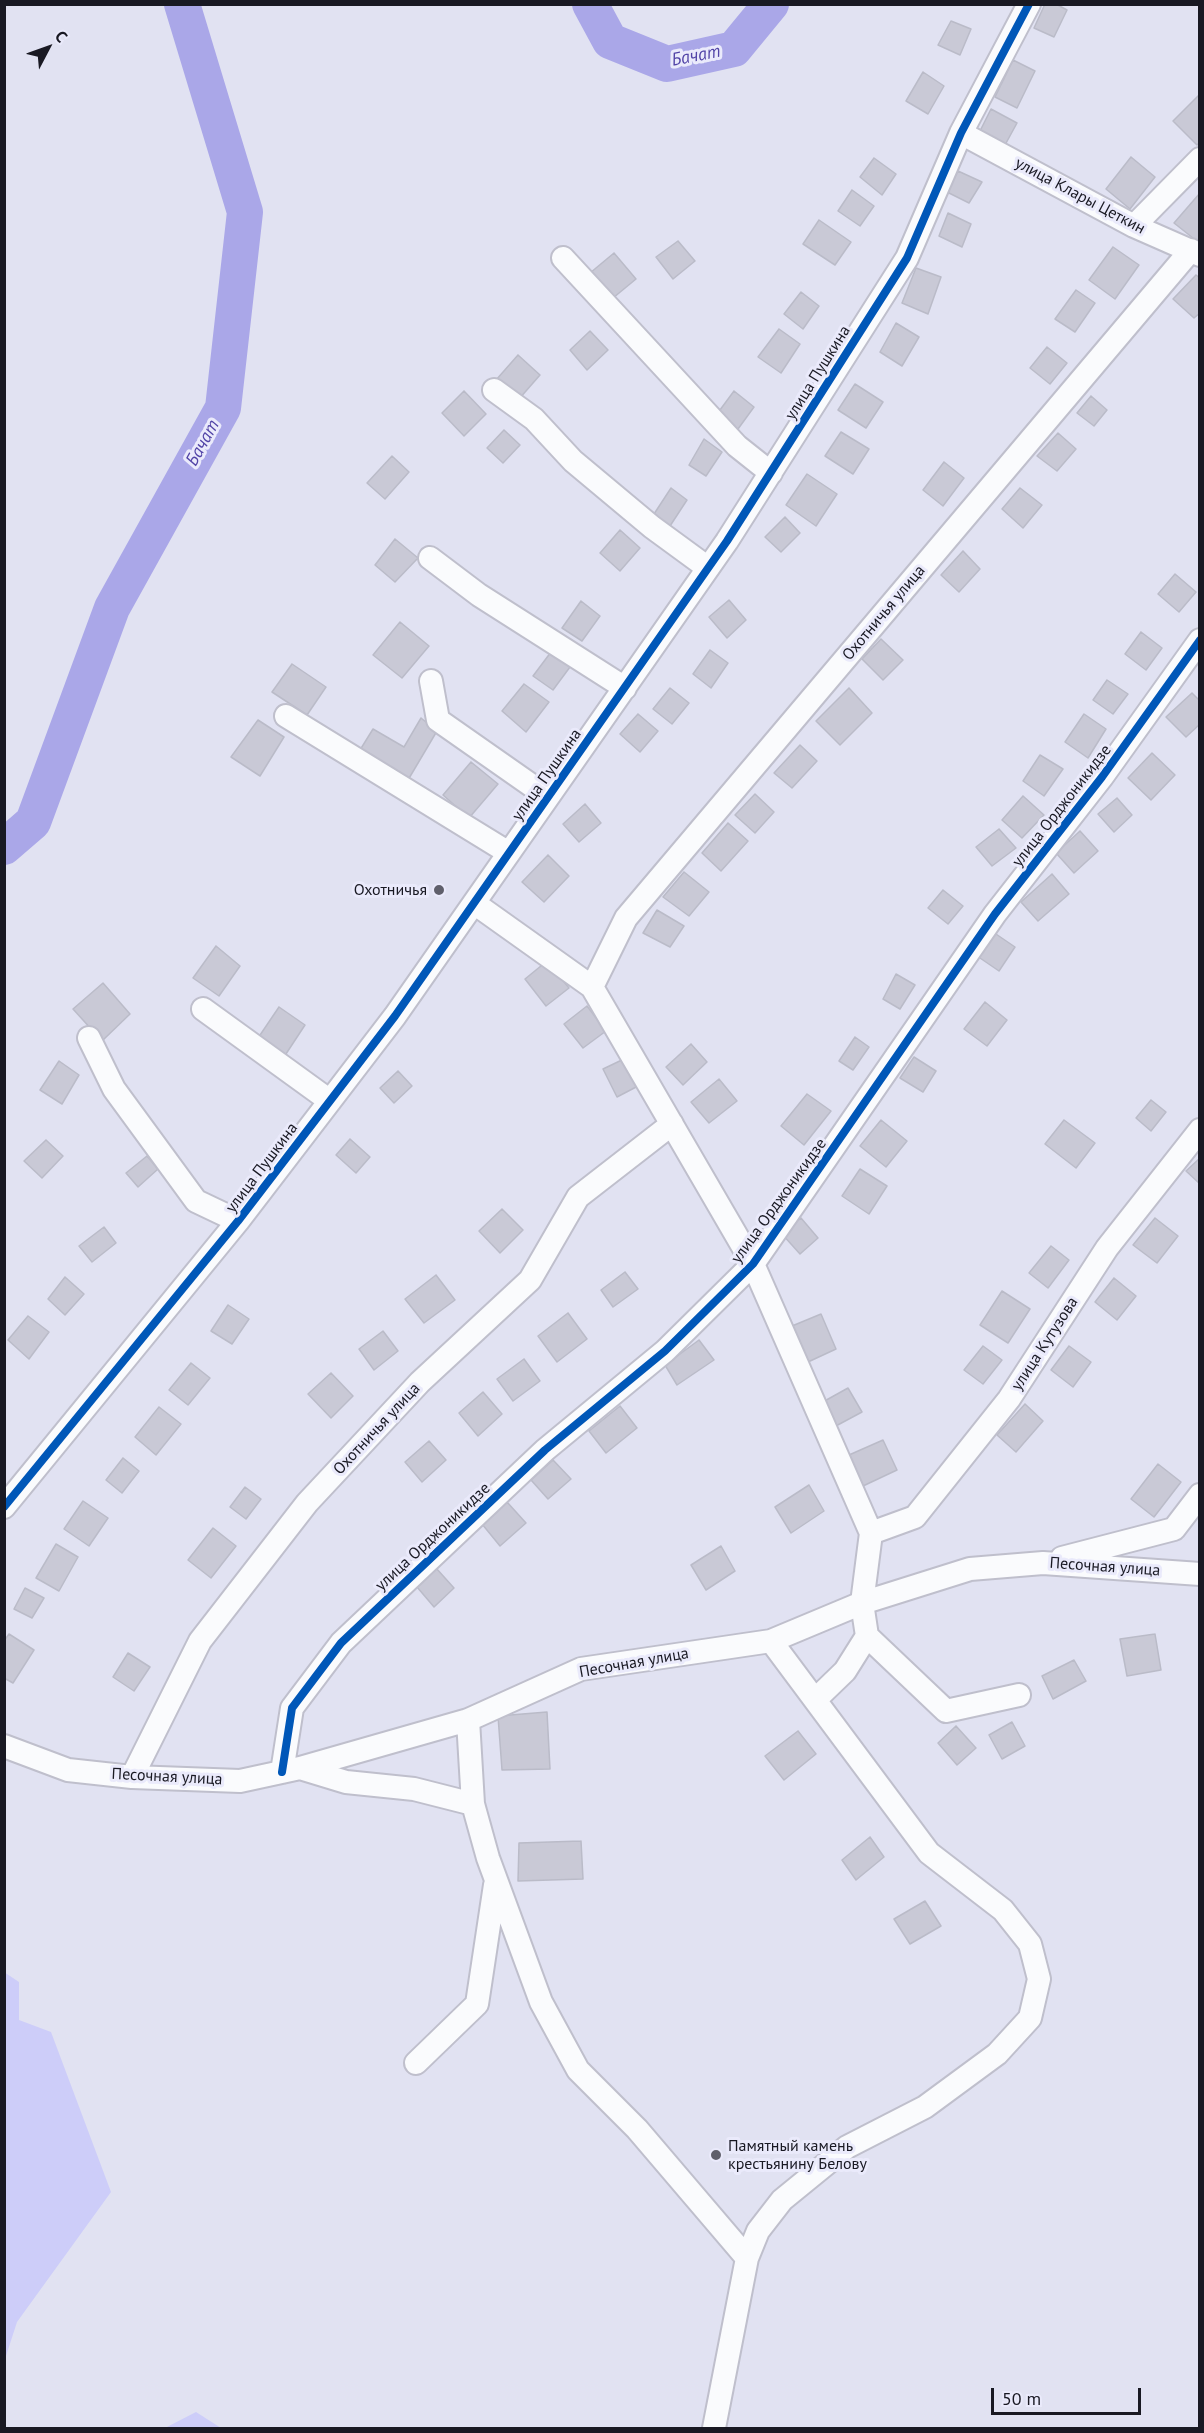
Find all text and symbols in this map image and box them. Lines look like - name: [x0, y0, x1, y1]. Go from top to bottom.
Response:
- north arrow: [18, 18, 78, 78]
- text: С: [51, 26, 72, 46]
- water label: Бачат: [670, 41, 722, 71]
- street label: улица Клары Цеткин: [1012, 154, 1148, 238]
- street label: улица Пушкина: [781, 322, 855, 424]
- water label: Бачат: [182, 416, 224, 470]
- street label: Охотничья улица: [839, 562, 929, 664]
- street label: улица Пушкина: [508, 725, 586, 825]
- street label: улица Орджоникидзе: [1008, 741, 1116, 871]
- place label: Охотничья: [354, 880, 427, 900]
- marker: Охотничья: [432, 883, 446, 897]
- street label: улица Пушкина: [222, 1119, 302, 1217]
- street label: улица Орджоникидзе: [727, 1135, 831, 1267]
- street label: улица Кутузова: [1008, 1294, 1082, 1394]
- street label: Охотничья улица: [330, 1379, 424, 1479]
- street label: улица Орджоникидзе: [372, 1479, 494, 1595]
- street label: Песочная улица: [1049, 1554, 1161, 1580]
- street label: Песочная улица: [578, 1644, 690, 1682]
- street label: Песочная улица: [111, 1765, 223, 1789]
- place label: Памятный камень крестьянину Белову: [728, 2136, 867, 2174]
- marker: Памятный камень крестьянину Белову: [709, 2148, 723, 2162]
- scale bar: [994, 2376, 1144, 2414]
- text: 50 m: [1002, 2387, 1041, 2410]

